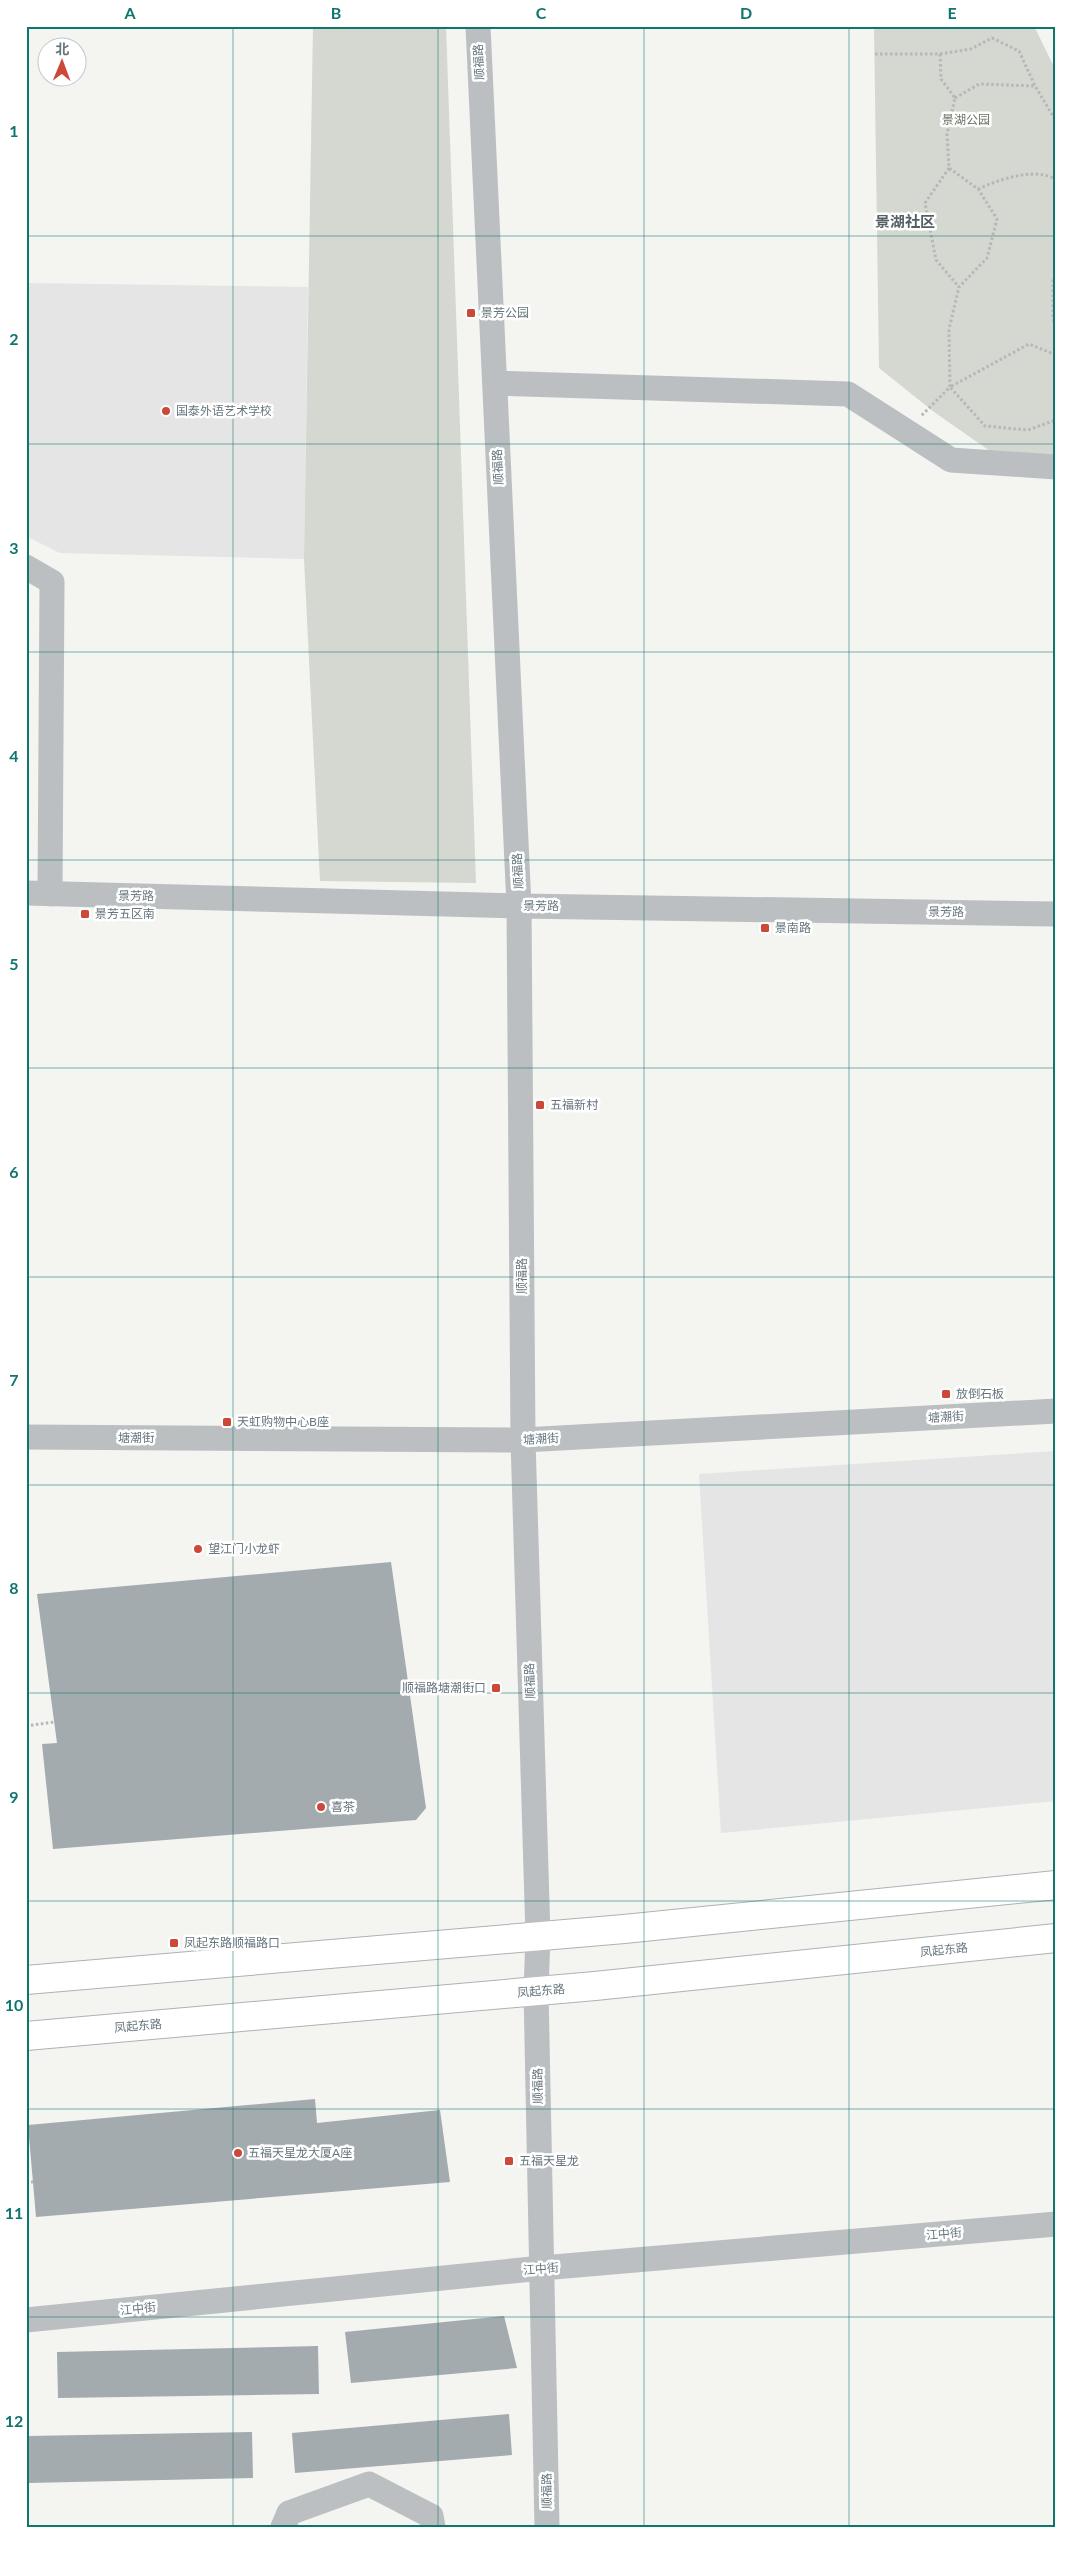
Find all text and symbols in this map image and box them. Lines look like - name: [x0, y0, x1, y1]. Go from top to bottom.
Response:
- text: A: [123, 3, 136, 22]
- text: B: [331, 3, 341, 22]
- text: C: [536, 3, 547, 22]
- text: D: [740, 3, 752, 22]
- text: E: [947, 3, 957, 22]
- north arrow: [38, 38, 88, 88]
- text: 北: [55, 40, 69, 57]
- street label: 顺福路: [470, 44, 487, 80]
- park label: 景湖公园: [942, 112, 990, 127]
- text: 1: [9, 121, 19, 140]
- district label: 景湖社区: [875, 212, 935, 230]
- place label: 景芳公园: [481, 305, 529, 320]
- marker: 景芳公园: [465, 307, 477, 319]
- text: 2: [9, 329, 19, 348]
- place label: 国泰外语艺术学校: [176, 403, 272, 418]
- marker: 国泰外语艺术学校: [160, 405, 172, 417]
- street label: 顺福路: [489, 449, 506, 485]
- text: 3: [9, 538, 19, 557]
- text: 4: [9, 746, 19, 765]
- street label: 顺福路: [509, 853, 526, 889]
- street label: 景芳路: [118, 888, 154, 903]
- street label: 景芳路: [523, 898, 559, 913]
- street label: 景芳路: [928, 904, 964, 919]
- place label: 景芳五区南: [95, 906, 155, 921]
- marker: 景芳五区南: [79, 908, 91, 920]
- place label: 景南路: [775, 920, 811, 935]
- marker: 景南路: [759, 922, 771, 934]
- text: 5: [9, 954, 19, 973]
- place label: 五福新村: [550, 1097, 599, 1112]
- marker: 五福新村: [534, 1099, 546, 1111]
- text: 6: [9, 1162, 19, 1181]
- street label: 顺福路: [514, 1258, 529, 1294]
- text: 7: [9, 1370, 19, 1389]
- place label: 放倒石板: [956, 1386, 1004, 1401]
- marker: 放倒石板: [940, 1388, 952, 1400]
- street label: 塘潮街: [928, 1408, 964, 1425]
- place label: 天虹购物中心B座: [237, 1414, 329, 1429]
- marker: 天虹购物中心B座: [221, 1416, 233, 1428]
- street label: 塘潮街: [118, 1430, 154, 1445]
- street label: 塘潮街: [523, 1430, 559, 1447]
- place label: 望江门小龙虾: [208, 1541, 280, 1556]
- marker: 望江门小龙虾: [192, 1543, 204, 1555]
- text: 8: [9, 1578, 19, 1597]
- street label: 顺福路: [521, 1663, 538, 1699]
- place label: 顺福路塘潮街口: [402, 1680, 486, 1695]
- marker: 顺福路塘潮街口: [490, 1682, 502, 1694]
- text: 9: [9, 1787, 19, 1806]
- place label: 喜茶: [331, 1799, 355, 1814]
- marker: 喜茶: [315, 1801, 327, 1813]
- place label: 凤起东路顺福路口: [184, 1935, 280, 1950]
- marker: 凤起东路顺福路口: [168, 1937, 180, 1949]
- street label: 凤起东路: [919, 1940, 969, 1959]
- street label: 凤起东路: [516, 1981, 566, 2000]
- text: 10: [5, 1995, 23, 2014]
- street label: 凤起东路: [113, 2016, 163, 2035]
- street label: 顺福路: [530, 2068, 545, 2104]
- place label: 五福天星龙大厦A座: [248, 2145, 352, 2160]
- marker: 五福天星龙大厦A座: [232, 2147, 244, 2159]
- place label: 五福天星龙: [519, 2153, 579, 2168]
- marker: 五福天星龙: [503, 2155, 515, 2167]
- text: 11: [5, 2203, 23, 2222]
- street label: 江中街: [925, 2224, 963, 2243]
- street label: 江中街: [522, 2259, 560, 2278]
- street label: 江中街: [119, 2299, 157, 2318]
- text: 12: [5, 2411, 23, 2430]
- street label: 顺福路: [539, 2473, 554, 2509]

